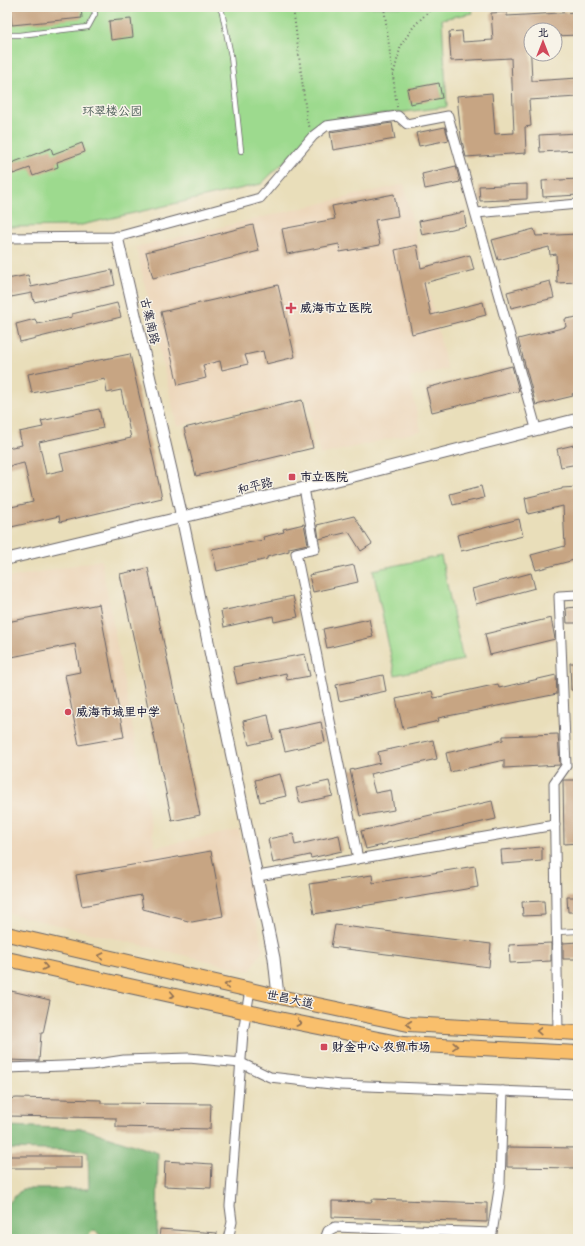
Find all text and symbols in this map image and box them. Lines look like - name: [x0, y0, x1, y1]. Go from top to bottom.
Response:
- north arrow: [523, 22, 563, 62]
- text: 北: [538, 25, 549, 39]
- park label: 环翠楼公园: [82, 103, 142, 118]
- street label: 古寨南路: [138, 296, 163, 346]
- place label: 威海市立医院: [300, 300, 372, 315]
- marker: 威海市立医院: [285, 302, 297, 314]
- place label: 市立医院: [300, 469, 348, 484]
- marker: 市立医院: [287, 472, 297, 482]
- street label: 和平路: [236, 474, 274, 497]
- place label: 威海市城里中学: [76, 704, 160, 719]
- marker: 威海市城里中学: [63, 707, 73, 717]
- one-way arrow: [98, 952, 104, 960]
- one-way arrow: [42, 963, 48, 971]
- one-way arrow: [224, 981, 231, 989]
- street label: 世昌大道: [265, 986, 315, 1011]
- one-way arrow: [169, 991, 175, 999]
- one-way arrow: [296, 1018, 302, 1027]
- one-way arrow: [406, 1020, 412, 1029]
- one-way arrow: [536, 1027, 542, 1036]
- place label: 财金中心 农贸市场: [332, 1039, 431, 1054]
- marker: 财金中心 农贸市场: [319, 1042, 329, 1052]
- one-way arrow: [452, 1042, 458, 1051]

